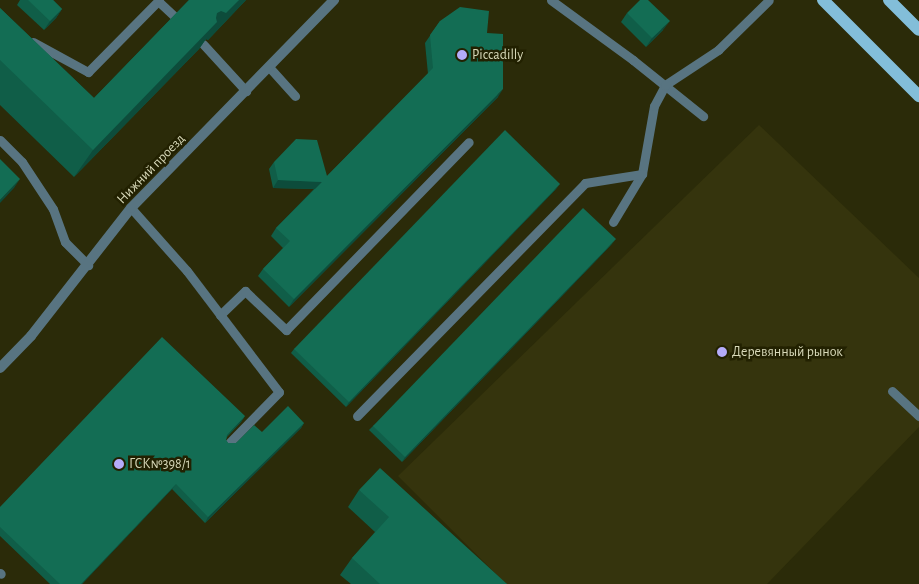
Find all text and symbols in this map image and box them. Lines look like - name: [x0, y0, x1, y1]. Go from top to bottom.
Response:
- place label: Piccadilly: [472, 47, 523, 63]
- marker: Piccadilly: [456, 49, 468, 61]
- street label: Нижний проезд: [113, 130, 189, 208]
- place label: Деревянный рынок: [732, 344, 843, 360]
- marker: Деревянный рынок: [716, 346, 728, 358]
- place label: ГСК№398/1: [129, 456, 191, 472]
- marker: ГСК№398/1: [113, 458, 125, 470]

